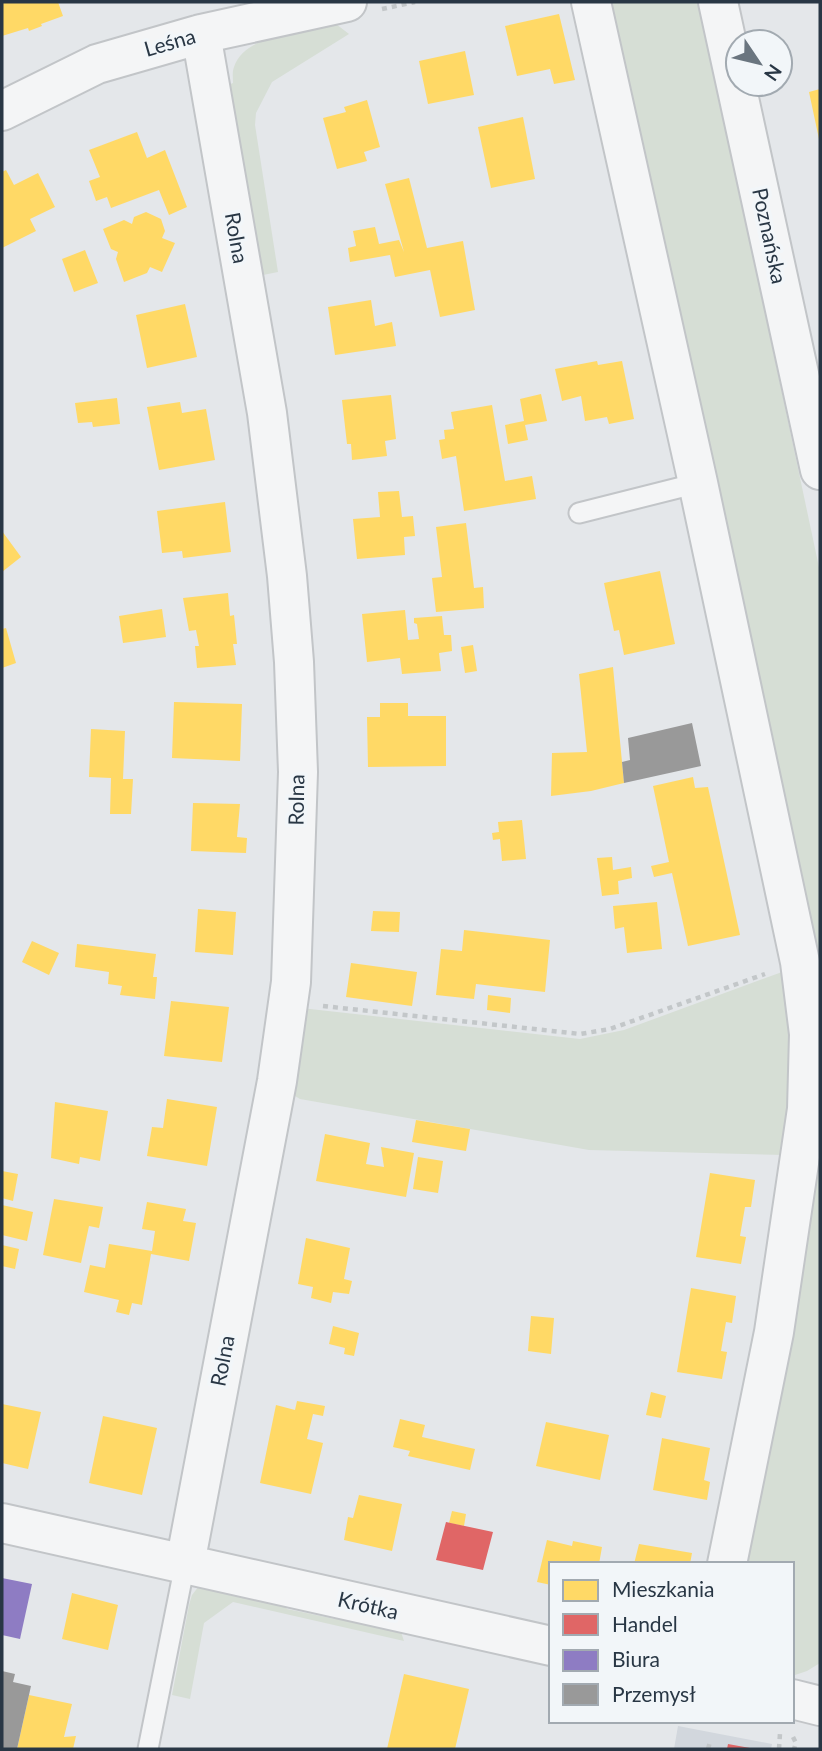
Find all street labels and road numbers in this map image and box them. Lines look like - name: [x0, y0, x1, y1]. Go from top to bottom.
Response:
- street label: Leśna: [141, 22, 198, 61]
- street label: Poznańska: [748, 185, 793, 286]
- street label: Rolna: [221, 210, 254, 265]
- street label: Rolna: [283, 774, 308, 826]
- street label: Rolna: [204, 1333, 239, 1388]
- street label: Krótka: [336, 1585, 401, 1624]

